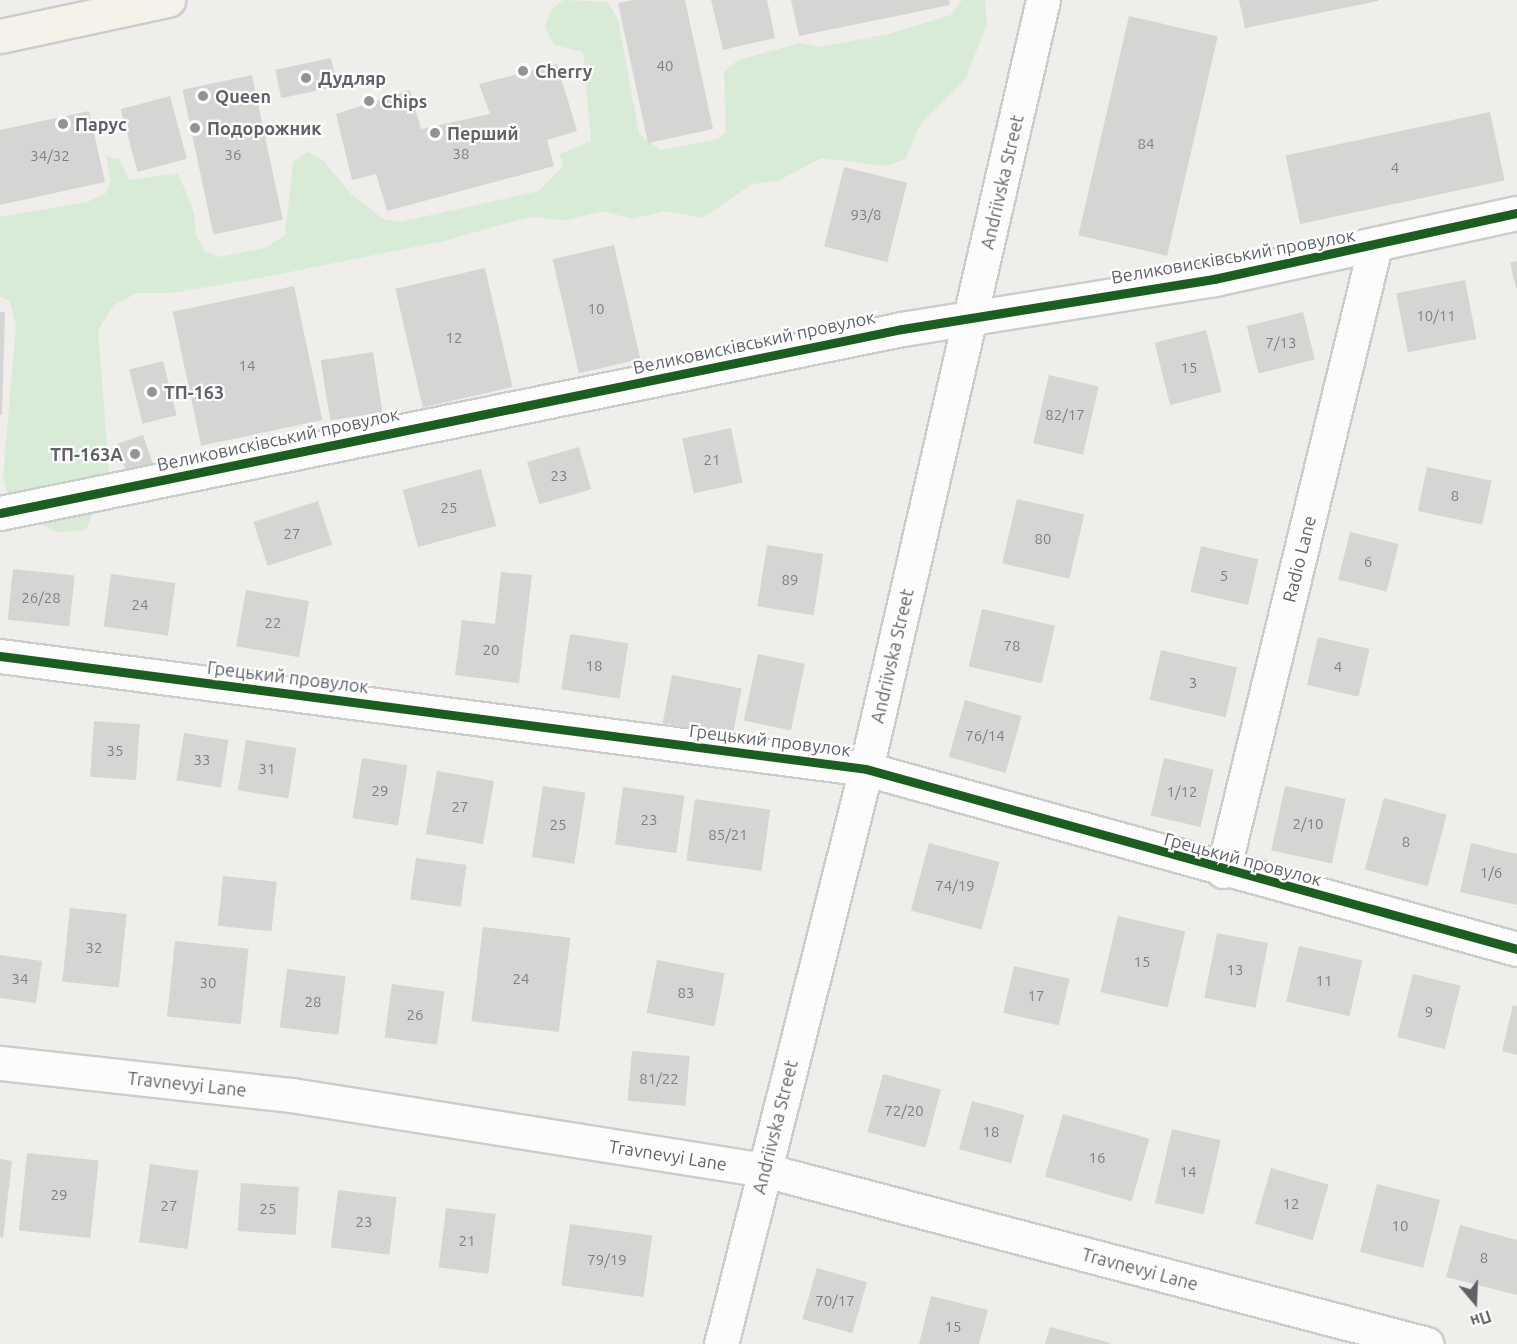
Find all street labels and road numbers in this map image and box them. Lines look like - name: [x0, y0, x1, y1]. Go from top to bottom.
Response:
- street label: Andriivska Street: [976, 113, 1028, 251]
- street label: Великовисківський провулок: [1110, 224, 1356, 288]
- street label: Великовисківський провулок: [631, 306, 877, 378]
- street label: Великовисківський провулок: [155, 403, 401, 475]
- street label: Radio Lane: [1278, 513, 1320, 605]
- street label: Andriivska Street: [866, 587, 918, 725]
- street label: Грецький провулок: [206, 656, 370, 698]
- street label: Грецький провулок: [688, 719, 852, 761]
- street label: Грецький провулок: [1162, 828, 1324, 890]
- street label: Andriivska Street: [748, 1058, 802, 1196]
- street label: Travnevyi Lane: [127, 1067, 247, 1101]
- street label: Travnevyi Lane: [607, 1135, 729, 1175]
- street label: Travnevyi Lane: [1080, 1243, 1200, 1295]

